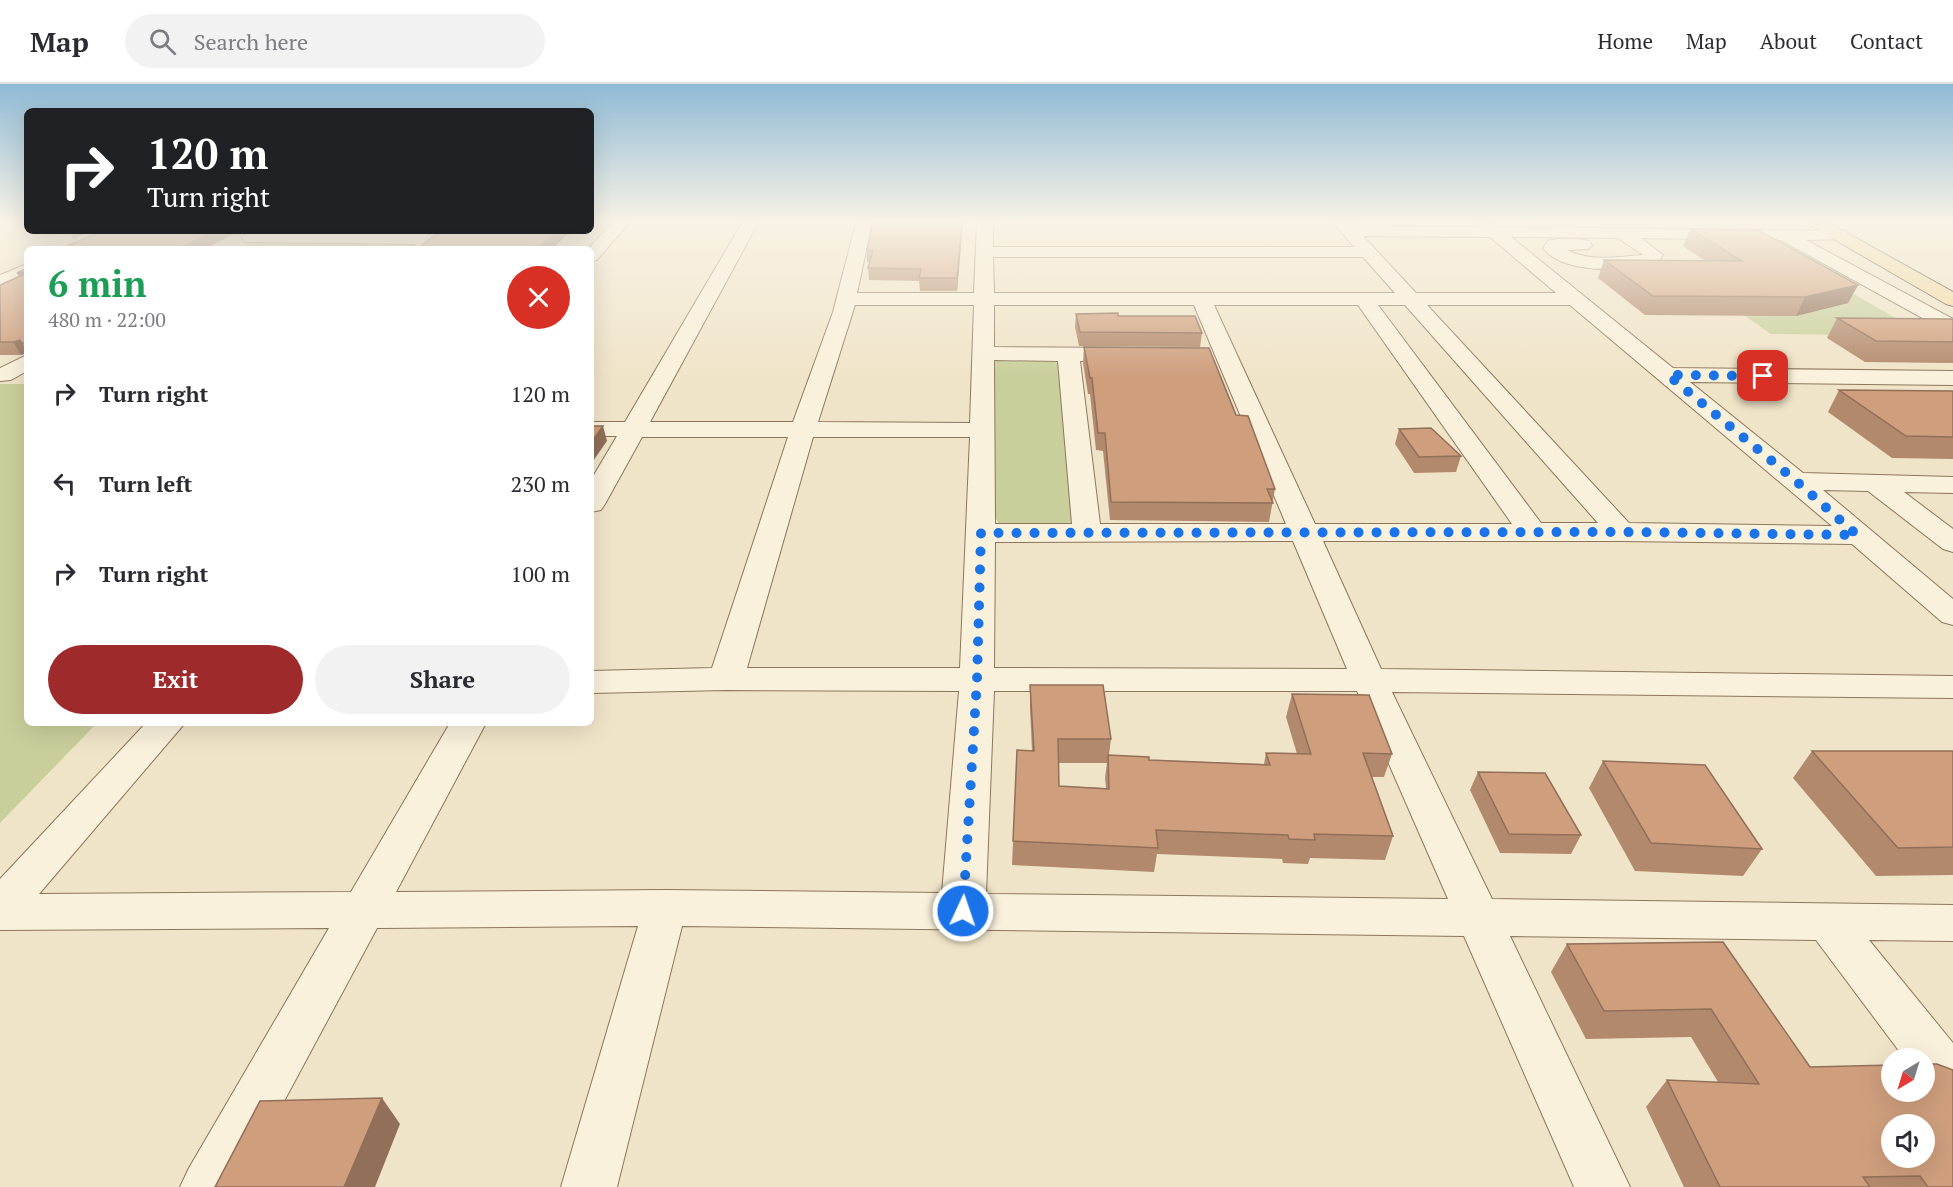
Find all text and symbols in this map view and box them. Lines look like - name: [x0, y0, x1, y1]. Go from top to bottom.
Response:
- search box: [125, 14, 545, 68]
- text: Map: [30, 23, 89, 60]
- icon: search: [146, 25, 179, 58]
- text: Search here: [194, 27, 308, 56]
- text: Home: [1597, 27, 1653, 55]
- text: Map: [1686, 27, 1727, 55]
- text: About: [1760, 27, 1817, 55]
- text: Contact: [1850, 27, 1923, 55]
- text: 120 m: [147, 125, 268, 181]
- icon: right: [48, 132, 126, 210]
- text: Turn right: [147, 179, 270, 215]
- text: 6 min: [48, 260, 146, 307]
- button: close: [507, 266, 570, 329]
- text: 480 m · 22:00: [48, 306, 166, 333]
- pin: [1737, 350, 1788, 401]
- icon: arrive: [1746, 359, 1779, 392]
- icon: right: [48, 377, 81, 410]
- text: Turn right: [99, 379, 208, 408]
- text: 120 m: [510, 379, 570, 408]
- icon: left: [48, 467, 81, 500]
- text: Turn left: [99, 469, 192, 498]
- text: 230 m: [510, 469, 570, 498]
- icon: right: [48, 557, 81, 590]
- text: Turn right: [99, 559, 208, 588]
- text: 100 m: [510, 559, 570, 588]
- button: Exit: [48, 645, 303, 714]
- button: Share: [315, 645, 570, 714]
- position arrow: [931, 879, 995, 943]
- north arrow: [1881, 1048, 1935, 1102]
- map controls: [1881, 1048, 1935, 1168]
- button: sound: [1881, 1114, 1935, 1168]

